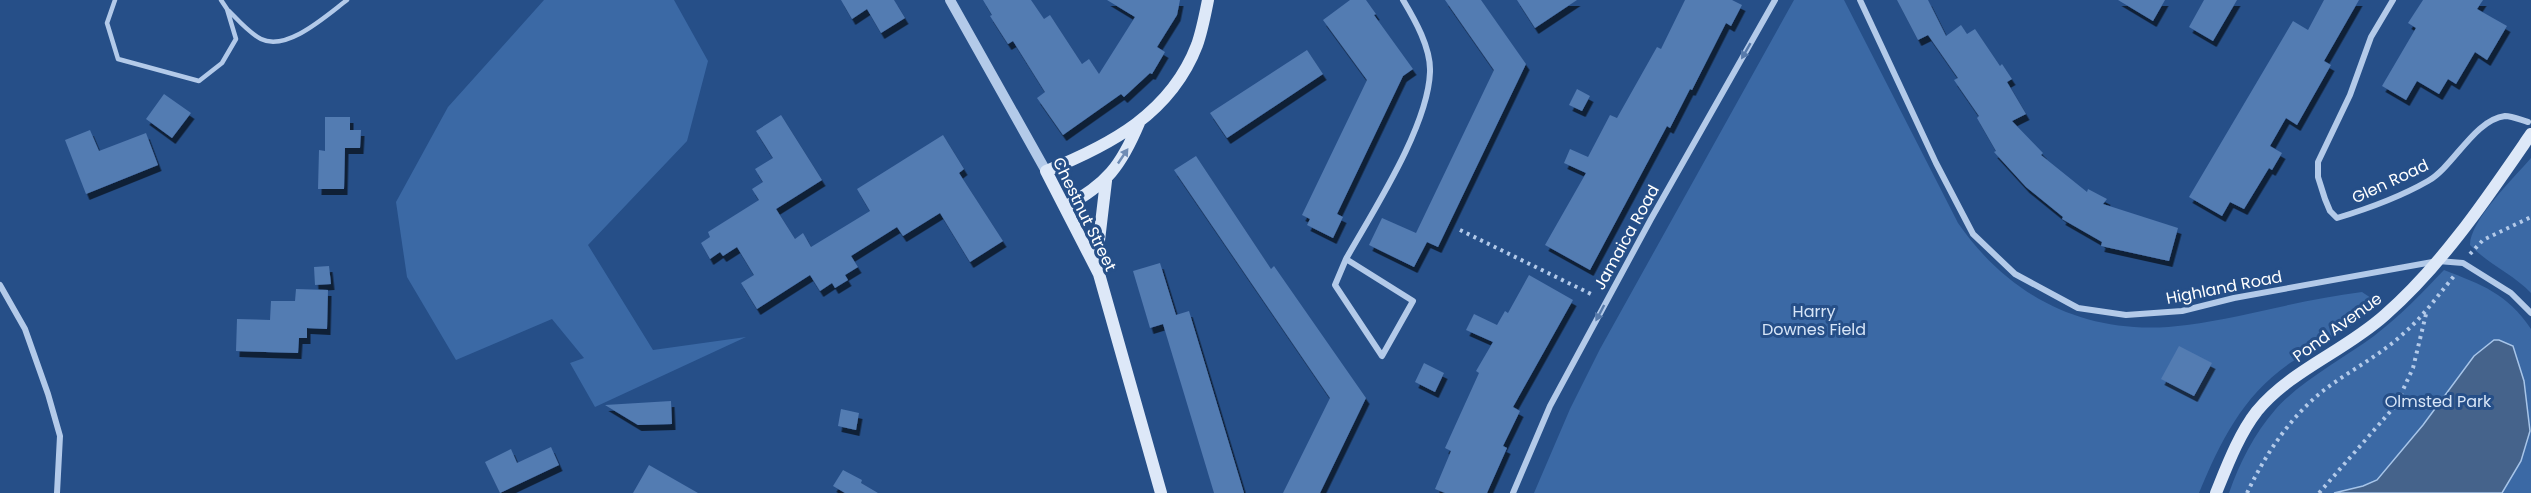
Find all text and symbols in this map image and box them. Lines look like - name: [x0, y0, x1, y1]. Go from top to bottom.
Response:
- one-way arrow: [1741, 43, 1752, 59]
- one-way arrow: [1117, 148, 1128, 164]
- street label: Chestnut Street: [1047, 153, 1122, 275]
- street label: Glen Road: [2348, 154, 2432, 209]
- street label: Jamaica Road: [1588, 181, 1665, 294]
- street label: Highland Road: [2164, 265, 2284, 310]
- street label: Pond Avenue: [2288, 287, 2387, 368]
- park label: Harry Downes Field: [1762, 300, 1866, 341]
- one-way arrow: [1595, 305, 1605, 322]
- park label: Olmsted Park: [2385, 390, 2492, 413]

